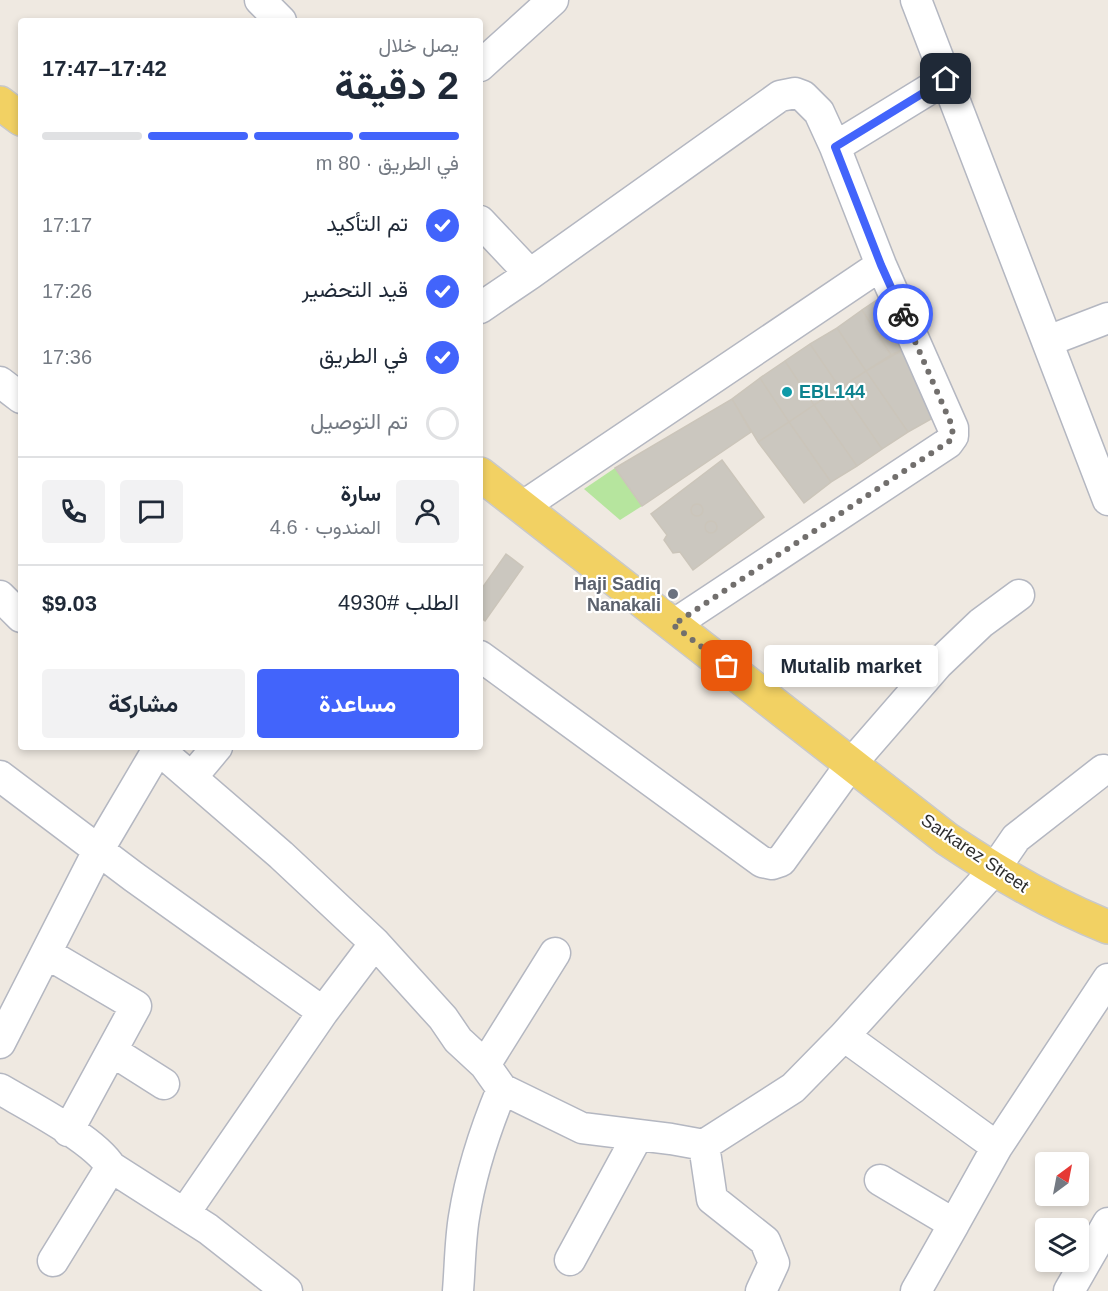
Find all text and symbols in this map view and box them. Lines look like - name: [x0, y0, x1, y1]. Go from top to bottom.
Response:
- text: يصل خلال: [378, 34, 459, 56]
- pin: [920, 53, 971, 104]
- text: 17:42–17:47: [42, 56, 167, 81]
- icon: home: [929, 62, 962, 95]
- text: 2 دقيقة: [335, 64, 459, 107]
- text: في الطريق · 80 m: [316, 152, 459, 174]
- icon: check: [426, 209, 459, 242]
- text: تم التأكيد: [326, 211, 408, 236]
- text: 17:17: [42, 214, 92, 236]
- icon: check: [426, 275, 459, 308]
- text: قيد التحضير: [302, 277, 408, 302]
- text: 17:26: [42, 280, 92, 302]
- courier: [873, 284, 933, 344]
- icon: bike: [887, 298, 920, 331]
- icon: check: [426, 341, 459, 374]
- text: في الطريق: [319, 343, 408, 368]
- text: 17:36: [42, 346, 92, 368]
- place label: EBL144: [799, 382, 865, 402]
- marker: EBL144: [780, 385, 794, 399]
- text: تم التوصيل: [310, 409, 408, 434]
- button: phone: [42, 480, 105, 543]
- button: chat: [120, 480, 183, 543]
- button: person: [396, 480, 459, 543]
- text: سارة: [340, 481, 381, 506]
- text: المندوب · 4.6: [270, 516, 381, 538]
- place label: Haji Sadiq Nanakali: [574, 574, 661, 615]
- marker: Haji Sadiq Nanakali: [666, 587, 680, 601]
- text: الطلب #4930: [338, 590, 459, 615]
- text: $9.03: [42, 591, 97, 616]
- pin: [701, 640, 752, 691]
- callout: Mutalib market: [763, 645, 937, 687]
- icon: bag: [710, 649, 743, 682]
- text: Mutalib market: [780, 655, 922, 677]
- button: مشاركة: [42, 669, 245, 738]
- button: مساعدة: [257, 669, 459, 738]
- street label: Sarkarez Street: [918, 810, 1032, 896]
- north arrow: [1035, 1152, 1089, 1206]
- map controls: [1035, 1152, 1089, 1272]
- button: layers: [1035, 1218, 1089, 1272]

